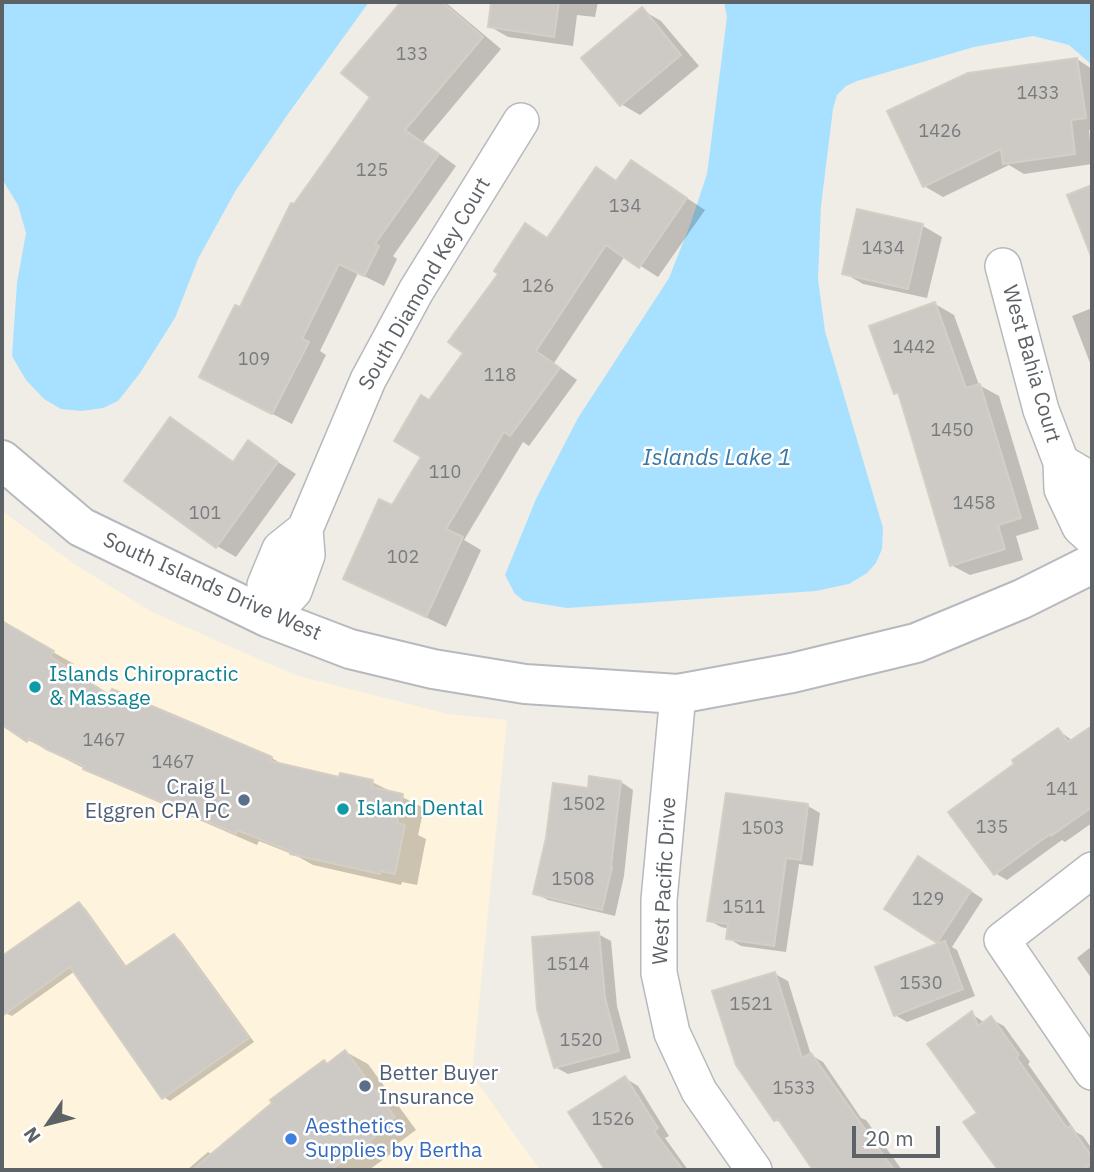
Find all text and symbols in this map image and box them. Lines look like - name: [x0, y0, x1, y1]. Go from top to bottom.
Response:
- house number: 133: [396, 44, 428, 66]
- house number: 1433: [1016, 83, 1060, 105]
- house number: 1426: [918, 121, 962, 143]
- house number: 125: [356, 160, 388, 182]
- street label: South Diamond Key Court: [354, 173, 496, 395]
- house number: 134: [609, 196, 641, 218]
- house number: 1434: [861, 238, 905, 260]
- house number: 126: [522, 276, 554, 298]
- street label: West Bahia Court: [996, 282, 1066, 446]
- house number: 1442: [892, 337, 936, 359]
- house number: 109: [238, 349, 270, 371]
- house number: 118: [484, 365, 516, 387]
- house number: 1450: [930, 420, 974, 442]
- water label: Islands Lake 1: [643, 444, 791, 472]
- house number: 110: [429, 462, 461, 484]
- house number: 1458: [952, 493, 996, 515]
- house number: 101: [189, 503, 221, 525]
- street label: South Islands Drive West: [99, 527, 325, 647]
- house number: 102: [387, 547, 419, 569]
- place label: Islands Chiropractic & Massage: [49, 662, 238, 712]
- marker: Islands Chiropractic & Massage: [27, 679, 43, 695]
- house number: 1467: [82, 730, 126, 752]
- house number: 1467: [151, 752, 195, 774]
- place label: Craig L Elggren CPA PC: [85, 775, 230, 825]
- house number: 141: [1046, 779, 1078, 801]
- marker: Craig L Elggren CPA PC: [236, 792, 252, 808]
- house number: 1502: [562, 794, 606, 816]
- place label: Island Dental: [357, 796, 483, 822]
- street label: West Pacific Drive: [648, 796, 682, 966]
- marker: Island Dental: [335, 801, 351, 817]
- house number: 135: [976, 817, 1008, 839]
- house number: 1503: [741, 818, 785, 840]
- house number: 1508: [551, 869, 595, 891]
- house number: 129: [912, 889, 944, 911]
- house number: 1511: [722, 897, 766, 919]
- house number: 1514: [546, 954, 590, 976]
- house number: 1530: [899, 973, 943, 995]
- house number: 1521: [729, 994, 773, 1016]
- house number: 1520: [559, 1030, 603, 1052]
- place label: Better Buyer Insurance: [379, 1061, 498, 1111]
- marker: Better Buyer Insurance: [357, 1078, 373, 1094]
- house number: 1533: [772, 1078, 816, 1100]
- north arrow: [14, 1088, 84, 1158]
- house number: 1526: [591, 1109, 635, 1131]
- scale bar: [856, 1112, 944, 1156]
- place label: Aesthetics Supplies by Bertha: [305, 1114, 482, 1164]
- text: N: [18, 1123, 46, 1148]
- text: 20 m: [865, 1124, 914, 1152]
- marker: Aesthetics Supplies by Bertha: [283, 1131, 299, 1147]

